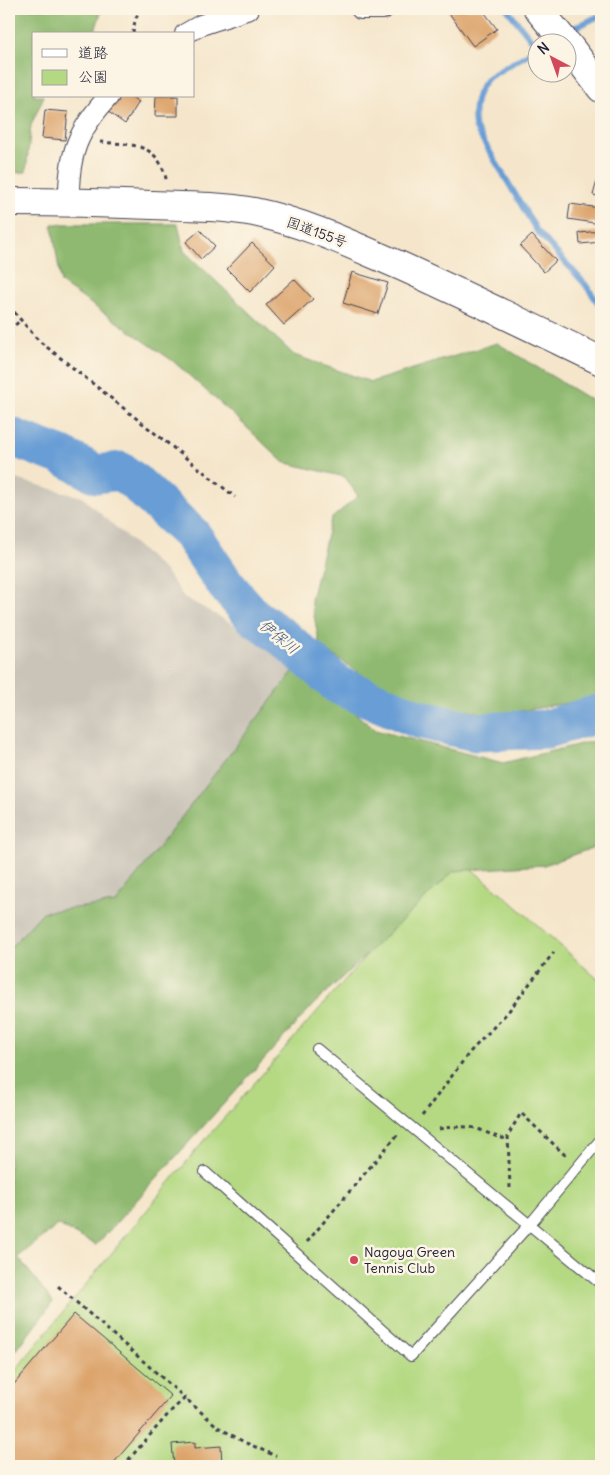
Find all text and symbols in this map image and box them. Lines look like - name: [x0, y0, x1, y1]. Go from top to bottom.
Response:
- legend: [32, 32, 195, 98]
- north arrow: [528, 32, 578, 82]
- text: N: [534, 38, 553, 58]
- text: 道路: [78, 43, 108, 62]
- text: 公園: [78, 67, 108, 86]
- street label: 国道155号: [284, 213, 350, 251]
- water label: 伊保川: [256, 615, 303, 658]
- place label: Nagoya Green Tennis Club: [364, 1243, 455, 1277]
- marker: Nagoya Green Tennis Club: [348, 1254, 360, 1266]

